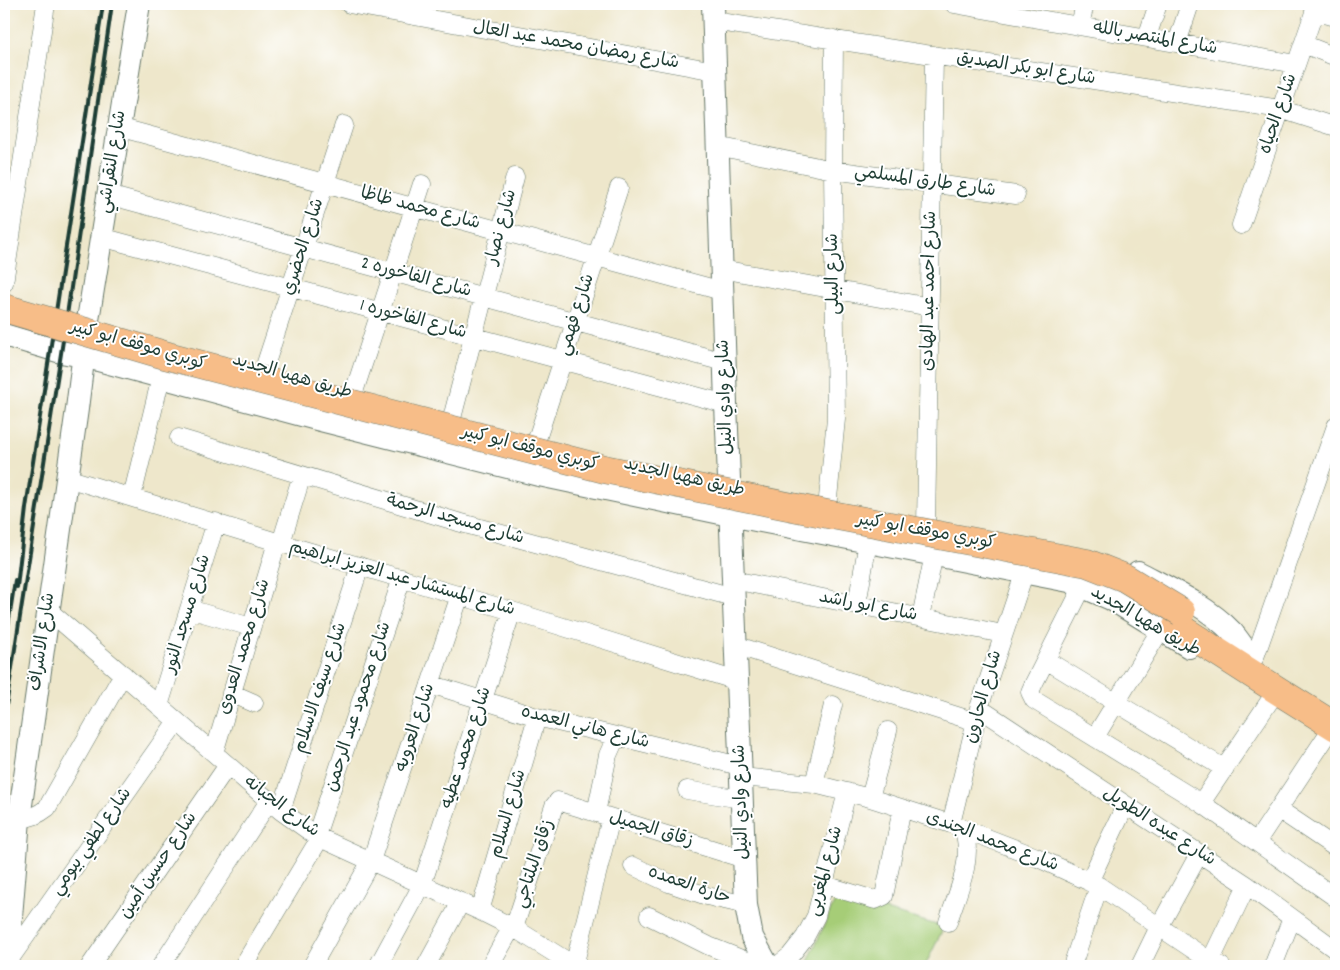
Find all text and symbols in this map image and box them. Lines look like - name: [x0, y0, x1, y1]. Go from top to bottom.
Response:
- street label: شارع رمضان محمد عبد العال: [471, 16, 681, 76]
- street label: شارع المنتصر بالله: [1091, 16, 1219, 62]
- street label: شارع ابو بكر الصديق: [955, 46, 1097, 92]
- street label: شارع الحياه: [1254, 70, 1304, 158]
- street label: شارع النقراشي: [93, 109, 134, 215]
- street label: شارع طارق المسلمي: [853, 160, 997, 205]
- street label: شارع محمد ظاظا: [357, 181, 483, 237]
- street label: شارع نصار: [479, 187, 524, 269]
- street label: شارع الحضري: [277, 195, 331, 299]
- street label: شارع احمد عبد الهادى: [916, 211, 944, 371]
- street label: شارع البيلى: [821, 233, 847, 315]
- street label: شارع الفاخوره 2: [358, 251, 474, 305]
- street label: شارع فهمي: [552, 271, 603, 359]
- street label: شارع الفاخوره 1: [357, 294, 469, 346]
- street label: كوبري موقف ابو كبير: [65, 314, 209, 377]
- street label: شارع وادي النيل: [711, 339, 741, 455]
- street label: طريق ههيا الجديد: [229, 348, 355, 406]
- street label: كوبري موقف ابو كبير: [457, 419, 602, 478]
- street label: طريق ههيا الجديد: [621, 452, 747, 504]
- street label: شارع مسجد الرحمة: [383, 488, 527, 552]
- street label: كوبري موقف ابو كبير: [853, 507, 998, 557]
- street label: شارع المستشار عبد العزيز ابراهيم: [286, 535, 518, 623]
- street label: شارع مسجد النور: [157, 551, 218, 678]
- street label: شارع محمد العدوى: [212, 576, 278, 718]
- street label: طريق ههيا الجديد: [1085, 580, 1205, 664]
- street label: شارع ابو راشد: [817, 585, 919, 629]
- street label: شارع الاشراف: [24, 591, 62, 693]
- street label: شارع سيف الاسلام: [288, 619, 354, 757]
- street label: شارع محمود عبد الرحمن: [320, 619, 398, 795]
- street label: شارع الحارون: [959, 648, 1009, 746]
- street label: شارع العروبه: [390, 680, 442, 776]
- street label: شارع محمد عطيه: [435, 684, 499, 812]
- street label: شارع هاني العمده: [518, 700, 652, 757]
- street label: شارع وادي النيل: [727, 744, 757, 860]
- street label: شارع السلام: [484, 767, 534, 861]
- street label: شارع الجبانه: [238, 770, 324, 844]
- street label: شارع عبده الطويل: [1098, 781, 1220, 873]
- street label: شارع لطفي بيومي: [45, 783, 139, 902]
- street label: زقاق الجميل: [606, 805, 696, 855]
- street label: شارع محمد الجندى: [922, 805, 1062, 879]
- street label: شارع حسين أمين: [114, 808, 204, 924]
- street label: زقاق البلتاجي: [509, 816, 562, 912]
- street label: شارع المغربى: [802, 823, 850, 919]
- street label: حارة العمده: [644, 860, 734, 912]

